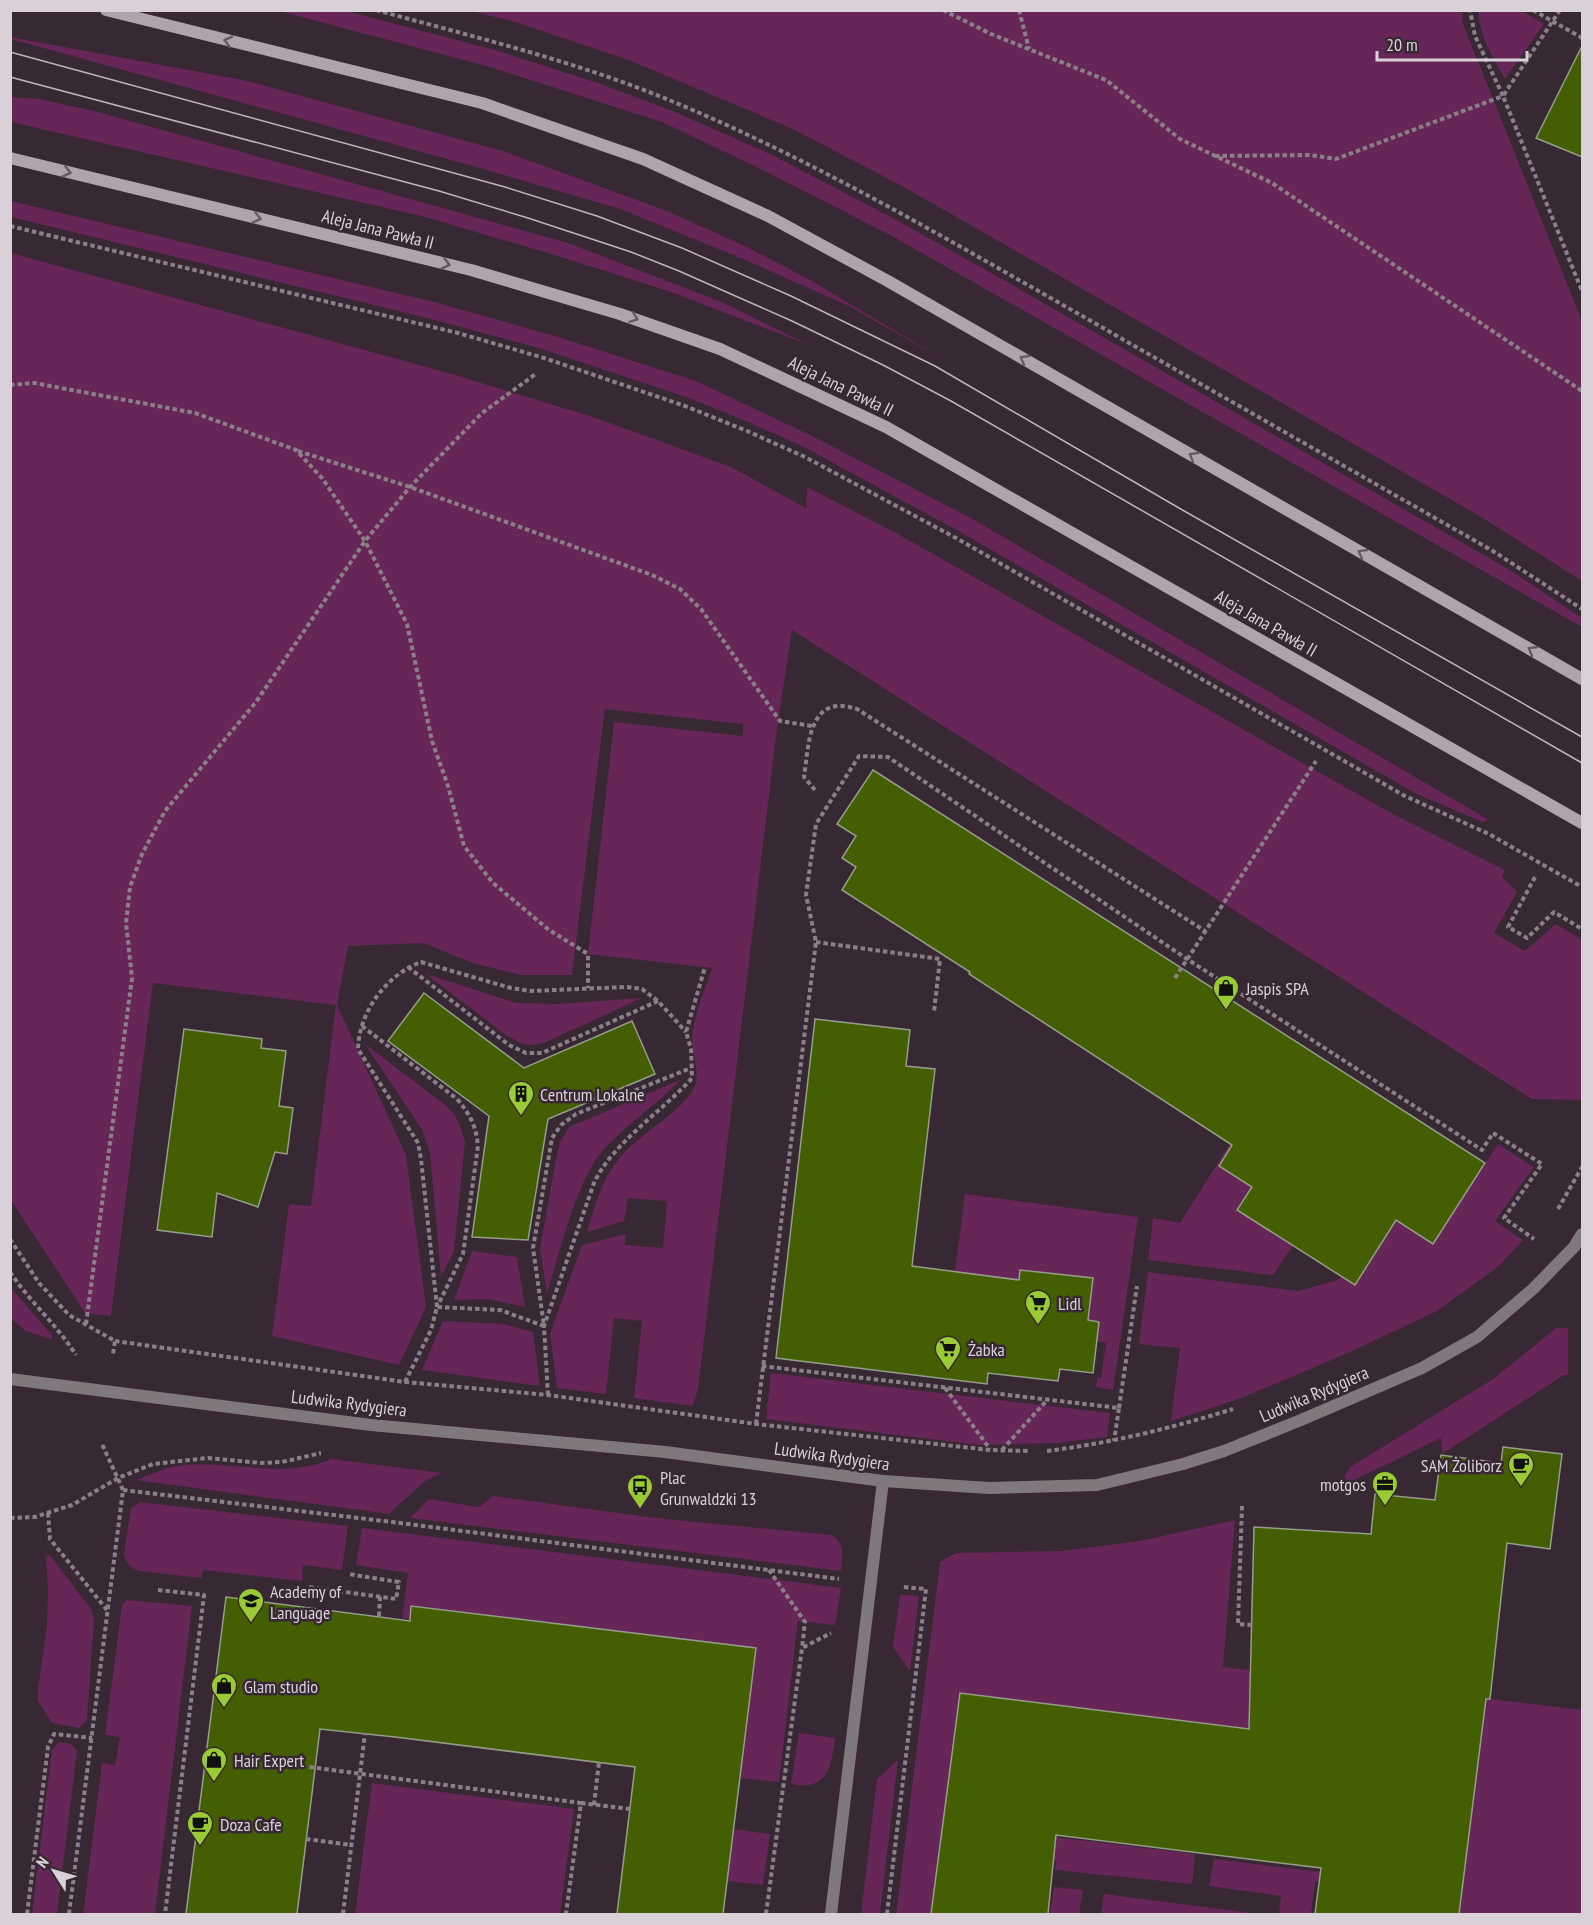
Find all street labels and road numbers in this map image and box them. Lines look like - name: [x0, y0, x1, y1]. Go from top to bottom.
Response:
- street label: Aleja Jana Pawła II: [320, 204, 436, 254]
- street label: Aleja Jana Pawła II: [784, 351, 898, 421]
- street label: Aleja Jana Pawła II: [1211, 584, 1321, 662]
- street label: Ludwika Rydygiera: [1256, 1361, 1372, 1427]
- street label: Ludwika Rydygiera: [290, 1385, 408, 1421]
- street label: Ludwika Rydygiera: [773, 1437, 891, 1475]

